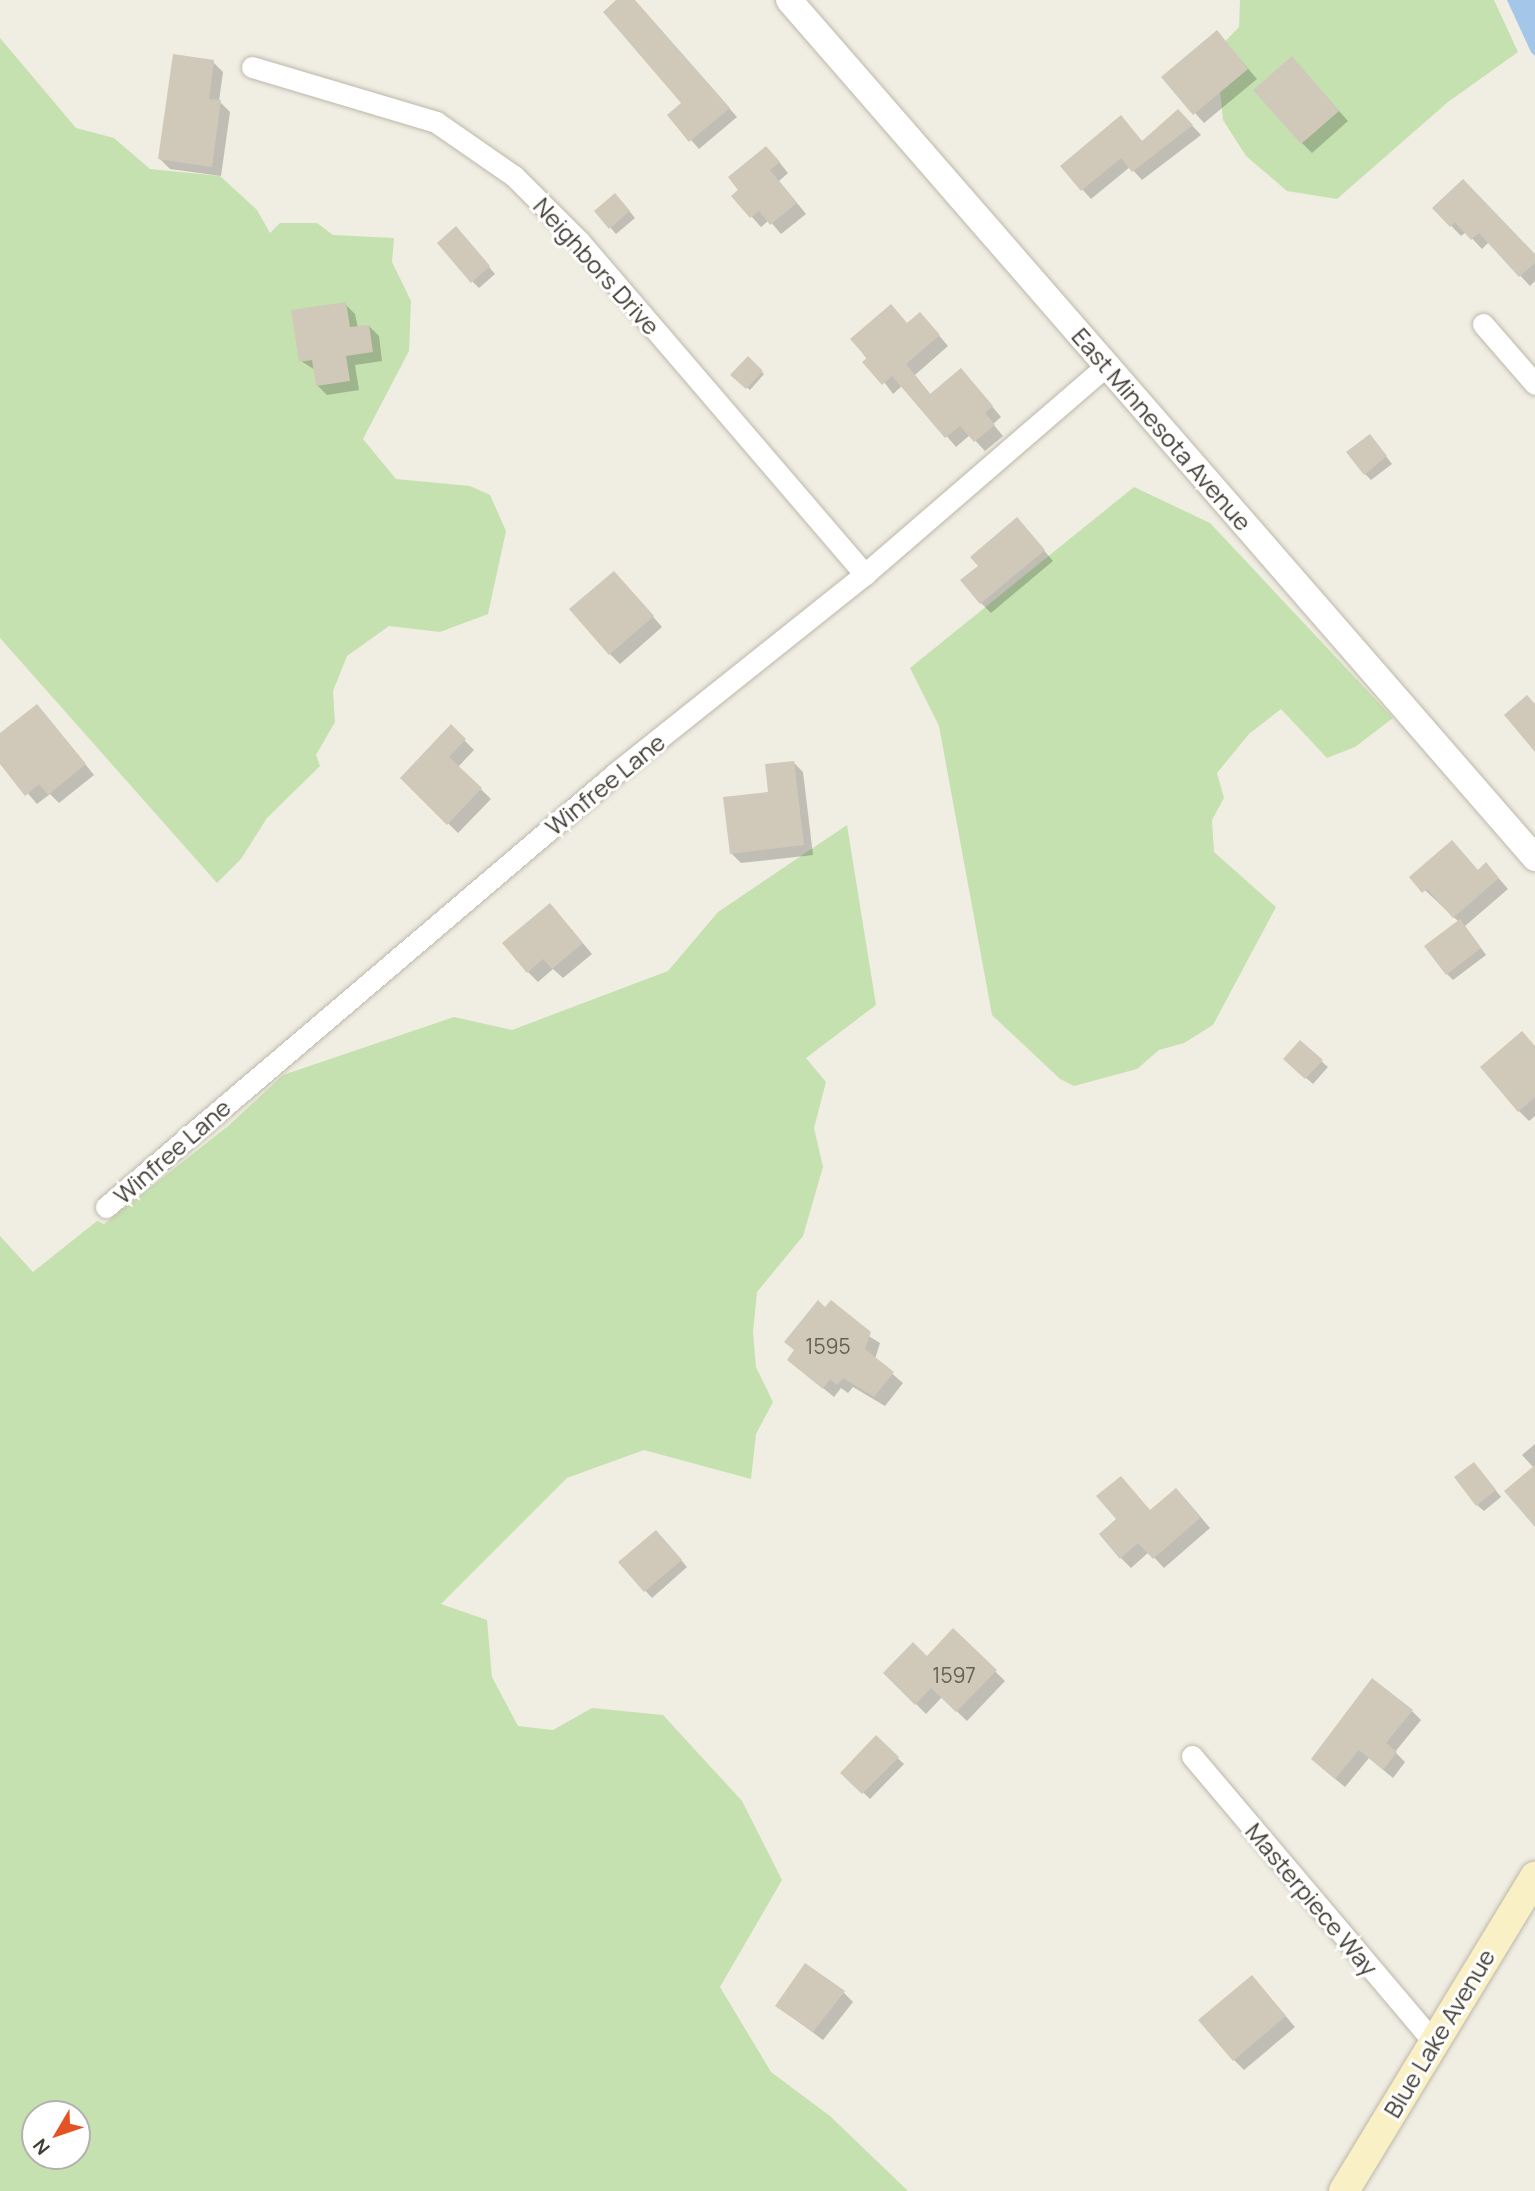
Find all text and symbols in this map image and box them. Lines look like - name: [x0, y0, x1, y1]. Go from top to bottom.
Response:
- street label: Neighbors Drive: [528, 191, 666, 341]
- street label: East Minnesota Avenue: [1066, 322, 1258, 536]
- street label: Winfree Lane: [539, 727, 671, 841]
- street label: Winfree Lane: [108, 1092, 236, 1210]
- house number: 1595: [805, 1333, 851, 1359]
- house number: 1597: [932, 1662, 976, 1688]
- street label: Masterpiece Way: [1240, 1817, 1384, 1981]
- street label: Blue Lake Avenue: [1377, 1943, 1501, 2123]
- north arrow: [21, 2100, 91, 2170]
- text: N: [27, 2133, 56, 2160]

